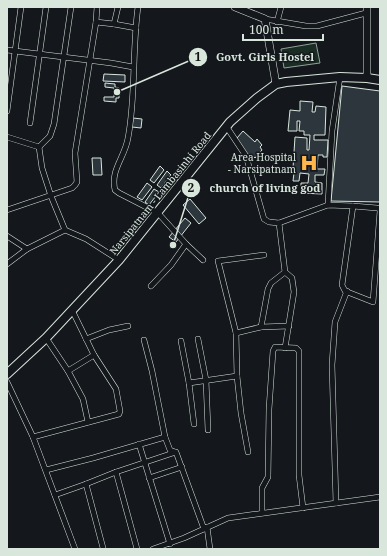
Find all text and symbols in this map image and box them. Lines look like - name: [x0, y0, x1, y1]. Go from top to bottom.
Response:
- scale bar: [243, 16, 323, 42]
- text: 100 m: [249, 21, 284, 38]
- callout: Govt. Girls Hostel: [188, 45, 322, 68]
- text: 1: [195, 48, 202, 65]
- text: Govt. Girls Hostel: [216, 49, 314, 64]
- street label: Narsipatnam - Lambasinhi Road: [106, 129, 214, 257]
- place label: Area Hospital - Narsipatnam: [228, 150, 297, 176]
- hospital icon: Area Hospital - Narsipatnam: [299, 153, 319, 173]
- callout: church of living god: [181, 177, 328, 200]
- text: 2: [188, 179, 195, 196]
- text: church of living god: [209, 180, 321, 195]

